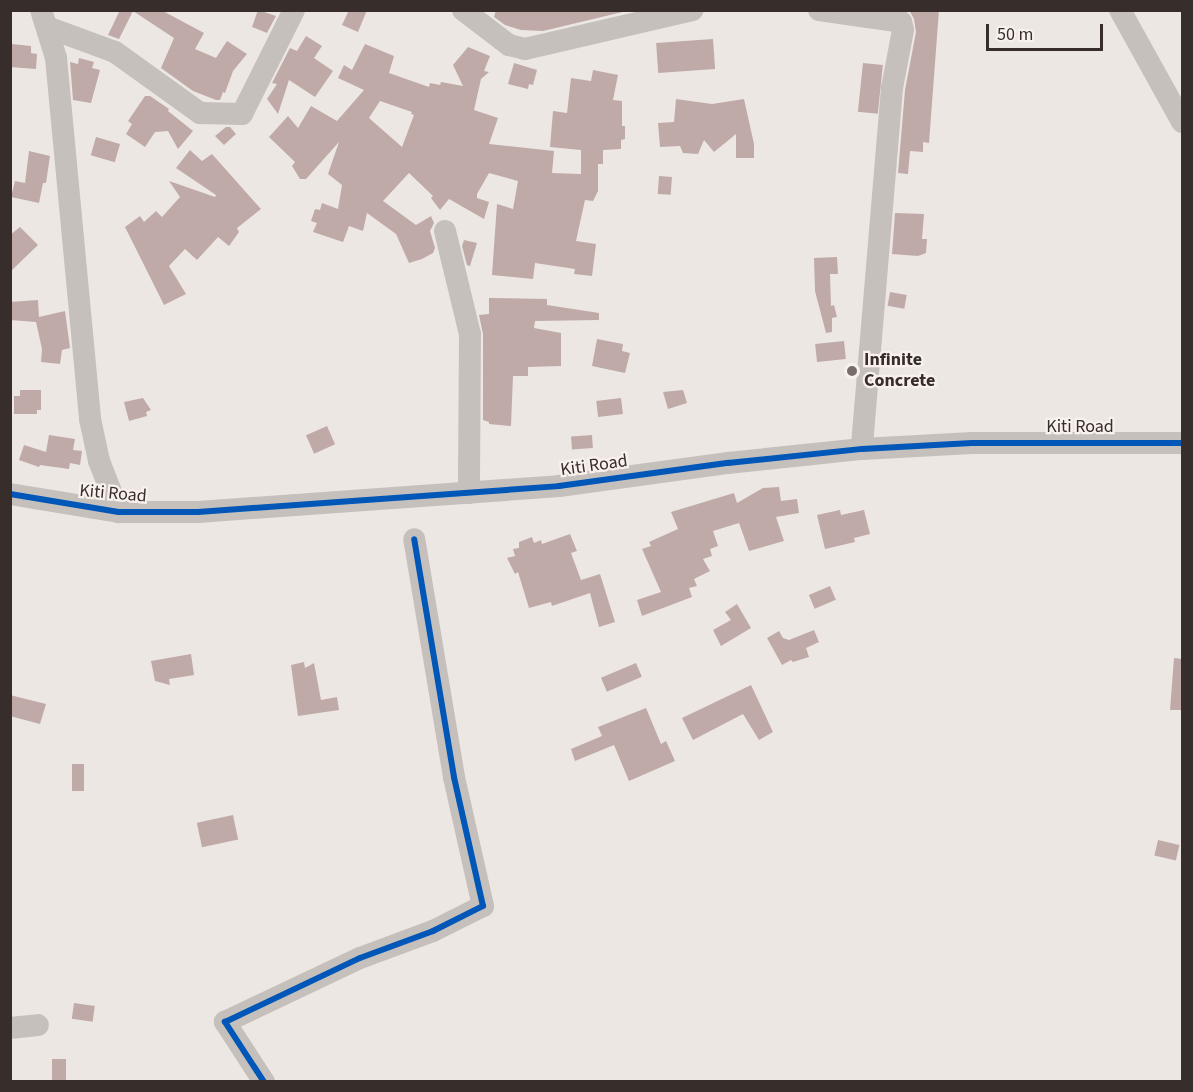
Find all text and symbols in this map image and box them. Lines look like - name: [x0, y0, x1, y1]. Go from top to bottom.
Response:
- scale bar: [989, 12, 1106, 50]
- text: 50 m: [997, 22, 1033, 47]
- place label: Infinite Concrete: [864, 350, 935, 392]
- marker: Infinite Concrete: [845, 364, 859, 378]
- street label: Kiti Road: [1046, 416, 1114, 438]
- street label: Kiti Road: [559, 451, 629, 481]
- street label: Kiti Road: [78, 480, 148, 508]

